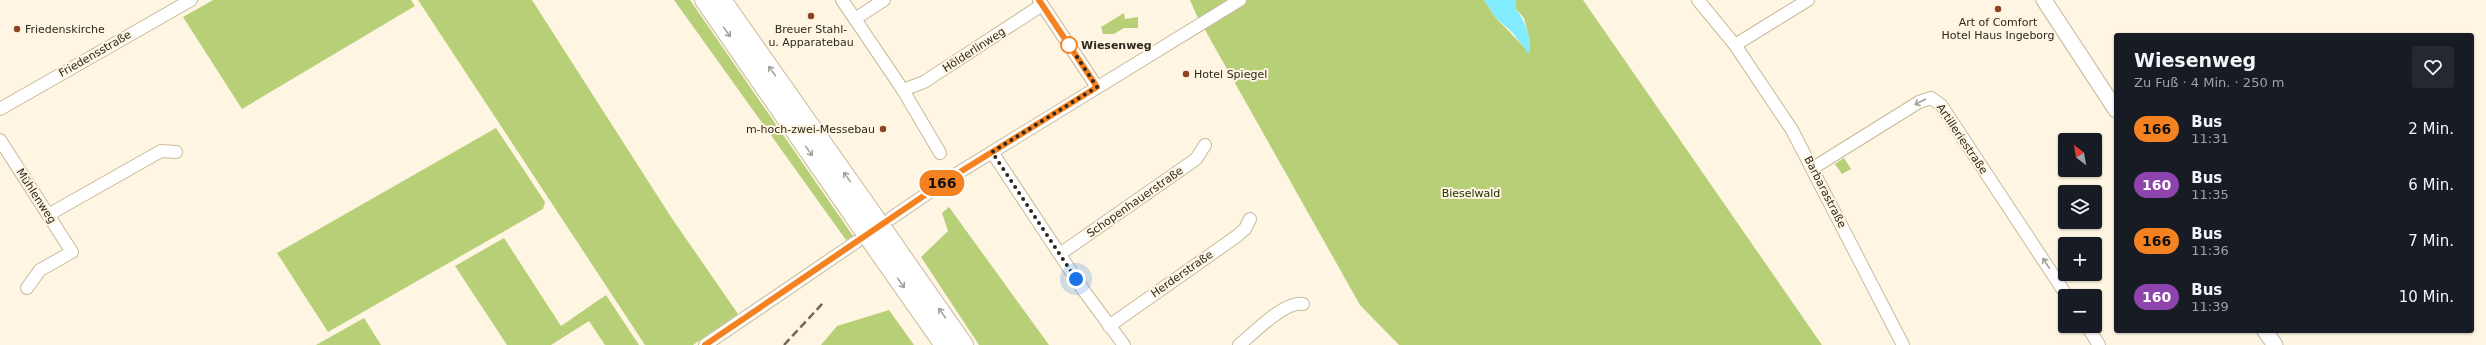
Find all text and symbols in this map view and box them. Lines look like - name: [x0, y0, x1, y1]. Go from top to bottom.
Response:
- marker: Art of Comfort Hotel Haus Ingeborg: [1993, 4, 2003, 14]
- marker: Breuer Stahl- u. Apparatebau: [806, 11, 816, 21]
- place label: Art of Comfort Hotel Haus Ingeborg: [1942, 16, 2054, 42]
- place label: Friedenskirche: [25, 23, 105, 36]
- place label: Breuer Stahl- u. Apparatebau: [768, 23, 854, 49]
- marker: Friedenskirche: [12, 24, 22, 34]
- street label: Hölderlinweg: [940, 25, 1008, 75]
- one-way arrow: [723, 26, 731, 37]
- street label: Friedensstraße: [57, 28, 134, 80]
- marker: Wiesenweg: [1060, 36, 1078, 54]
- place label: Wiesenweg: [1081, 39, 1152, 52]
- button: heart: [2412, 46, 2454, 88]
- text: Wiesenweg: [2134, 49, 2256, 71]
- one-way arrow: [768, 65, 776, 76]
- place label: Hotel Spiegel: [1194, 68, 1267, 81]
- marker: Hotel Spiegel: [1181, 69, 1191, 79]
- text: Zu Fuß · 4 Min. · 250 m: [2134, 75, 2284, 90]
- one-way arrow: [1915, 98, 1927, 106]
- street label: Artilleriestraße: [1934, 102, 1990, 177]
- text: Bus: [2191, 113, 2222, 131]
- text: 2 Min.: [2408, 120, 2454, 138]
- text: 166: [2142, 121, 2171, 137]
- place label: m-hoch-zwei-Messebau: [746, 123, 875, 136]
- marker: m-hoch-zwei-Messebau: [878, 124, 888, 134]
- text: 11:31: [2191, 131, 2229, 146]
- north arrow: [2058, 133, 2102, 177]
- map controls: [2058, 133, 2102, 333]
- one-way arrow: [805, 145, 813, 156]
- street label: Barbarastraße: [1801, 154, 1849, 230]
- street label: Schopenhauerstraße: [1084, 164, 1186, 240]
- street label: Mühlenweg: [13, 166, 59, 226]
- text: Bus: [2191, 169, 2222, 187]
- line badge: 166: [919, 170, 965, 196]
- one-way arrow: [843, 172, 851, 183]
- text: 166: [927, 175, 957, 191]
- text: 6 Min.: [2408, 176, 2454, 194]
- text: 160: [2142, 177, 2171, 193]
- button: layers: [2058, 185, 2102, 229]
- park label: Bieselwald: [1442, 187, 1500, 200]
- text: 11:35: [2191, 187, 2229, 202]
- text: Bus: [2191, 225, 2222, 243]
- text: 7 Min.: [2408, 232, 2454, 250]
- text: 166: [2142, 233, 2171, 249]
- button: +: [2058, 237, 2102, 281]
- text: 11:36: [2191, 243, 2229, 258]
- street label: Herderstraße: [1149, 248, 1216, 300]
- one-way arrow: [2042, 258, 2050, 269]
- your location: [1066, 269, 1086, 289]
- one-way arrow: [897, 277, 905, 288]
- text: Bus: [2191, 281, 2222, 299]
- text: 10 Min.: [2399, 288, 2454, 306]
- button: −: [2058, 289, 2102, 333]
- text: 160: [2142, 289, 2171, 305]
- text: 11:39: [2191, 299, 2229, 314]
- one-way arrow: [938, 308, 946, 319]

